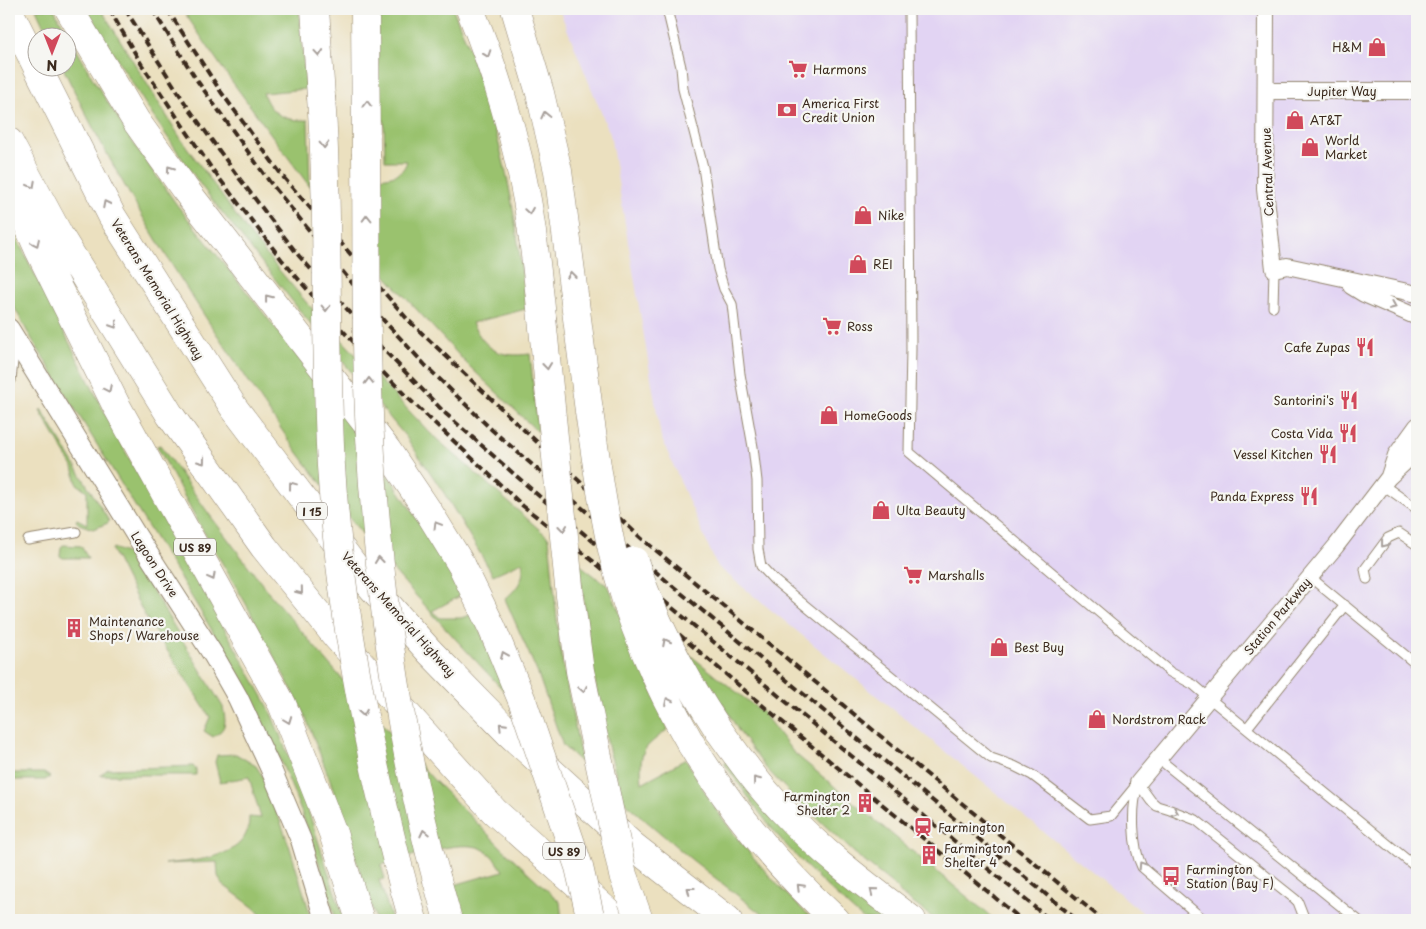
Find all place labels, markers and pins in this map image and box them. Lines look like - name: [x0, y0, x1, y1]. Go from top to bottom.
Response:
- shop icon: H&M: [1366, 36, 1388, 58]
- place label: H&M: [1332, 38, 1362, 56]
- supermarket icon: Harmons: [787, 58, 809, 80]
- place label: Harmons: [813, 60, 867, 78]
- place label: America First Credit Union: [802, 94, 879, 126]
- bank icon: America First Credit Union: [776, 99, 798, 121]
- shop icon: AT&T: [1284, 109, 1306, 131]
- place label: AT&T: [1310, 111, 1343, 129]
- place label: World Market: [1325, 131, 1367, 163]
- shop icon: World Market: [1299, 136, 1321, 158]
- shop icon: Nike: [852, 204, 874, 226]
- place label: Nike: [878, 206, 904, 224]
- shop icon: REI: [847, 253, 869, 275]
- place label: REI: [873, 255, 893, 273]
- supermarket icon: Ross: [821, 315, 843, 337]
- place label: Ross: [847, 317, 873, 335]
- restaurant icon: Cafe Zupas: [1354, 336, 1376, 358]
- place label: Cafe Zupas: [1284, 338, 1351, 356]
- restaurant icon: Santorini's: [1338, 389, 1360, 411]
- place label: Santorini's: [1274, 391, 1335, 409]
- shop icon: HomeGoods: [818, 404, 840, 426]
- place label: HomeGoods: [844, 406, 913, 424]
- restaurant icon: Costa Vida: [1337, 422, 1359, 444]
- place label: Costa Vida: [1271, 424, 1333, 442]
- restaurant icon: Vessel Kitchen: [1317, 443, 1339, 465]
- place label: Vessel Kitchen: [1233, 445, 1313, 463]
- restaurant icon: Panda Express: [1298, 485, 1320, 507]
- place label: Panda Express: [1210, 487, 1294, 505]
- shop icon: Ulta Beauty: [870, 499, 892, 521]
- place label: Ulta Beauty: [896, 501, 966, 519]
- supermarket icon: Marshalls: [902, 564, 924, 586]
- place label: Marshalls: [928, 566, 985, 584]
- place label: Maintenance Shops / Warehouse: [89, 612, 200, 644]
- building icon: Maintenance Shops / Warehouse: [63, 617, 85, 639]
- shop icon: Best Buy: [988, 636, 1010, 658]
- place label: Best Buy: [1014, 638, 1064, 656]
- shop icon: Nordstrom Rack: [1086, 708, 1108, 730]
- place label: Nordstrom Rack: [1112, 710, 1206, 728]
- place label: Farmington Shelter 2: [783, 787, 850, 819]
- building icon: Farmington Shelter 2: [854, 792, 876, 814]
- station icon: Farmington: [912, 816, 934, 838]
- place label: Farmington: [938, 818, 1005, 836]
- place label: Farmington Shelter 4: [944, 839, 1011, 871]
- building icon: Farmington Shelter 4: [918, 844, 940, 866]
- place label: Farmington Station (Bay F): [1186, 860, 1274, 892]
- bus stop icon: Farmington Station (Bay F): [1160, 865, 1182, 887]

